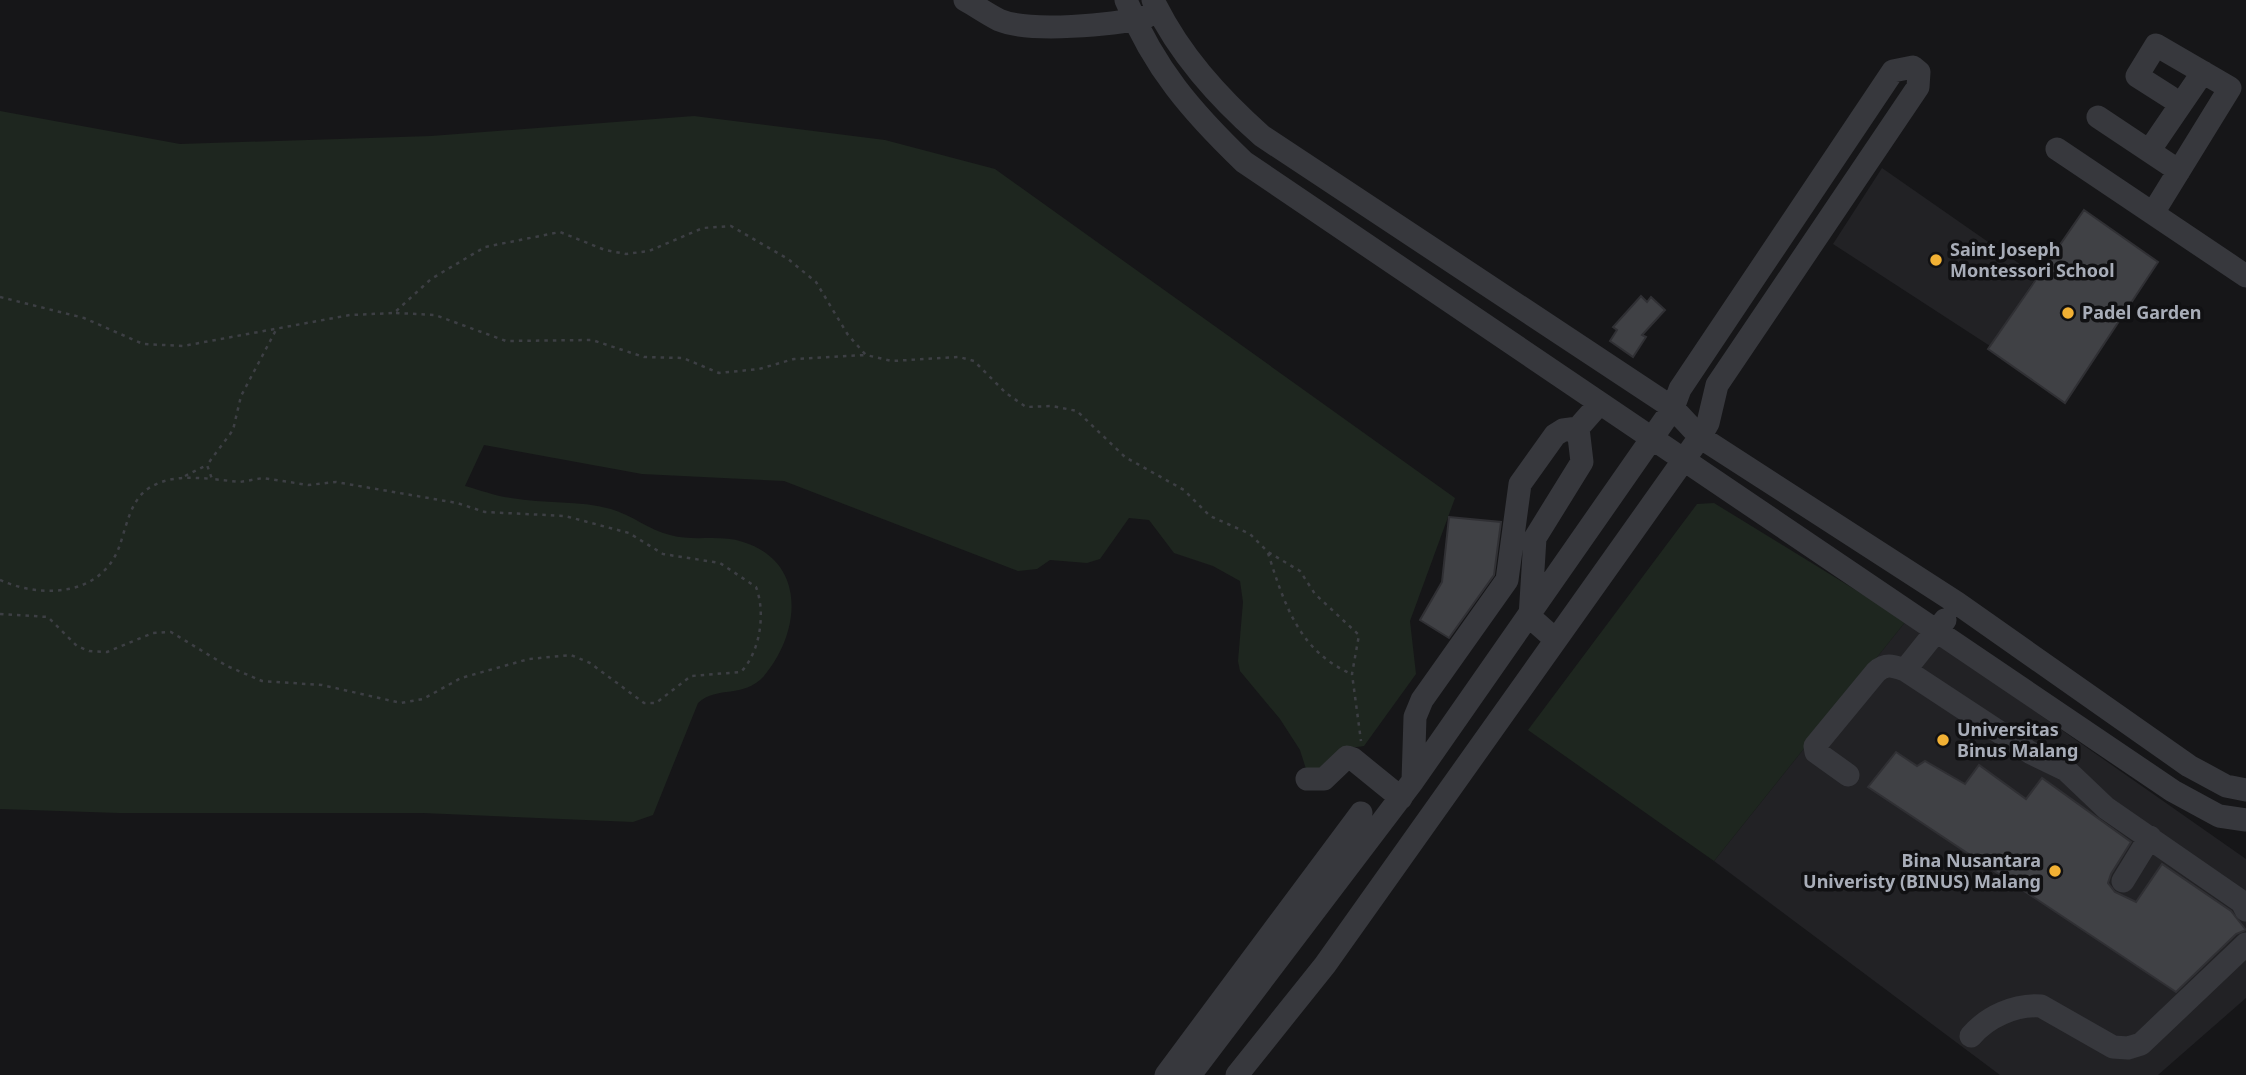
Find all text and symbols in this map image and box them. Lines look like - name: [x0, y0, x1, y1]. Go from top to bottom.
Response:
- place label: Saint Joseph Montessori School: [1950, 237, 2115, 282]
- marker: Saint Joseph Montessori School: [1928, 252, 1944, 268]
- place label: Padel Garden: [2082, 300, 2201, 324]
- marker: Padel Garden: [2060, 305, 2076, 321]
- place label: Universitas Binus Malang: [1957, 717, 2078, 762]
- marker: Universitas Binus Malang: [1935, 732, 1951, 748]
- place label: Bina Nusantara Univeristy (BINUS) Malang: [1803, 848, 2041, 893]
- marker: Bina Nusantara Univeristy (BINUS) Malang: [2047, 863, 2063, 879]

